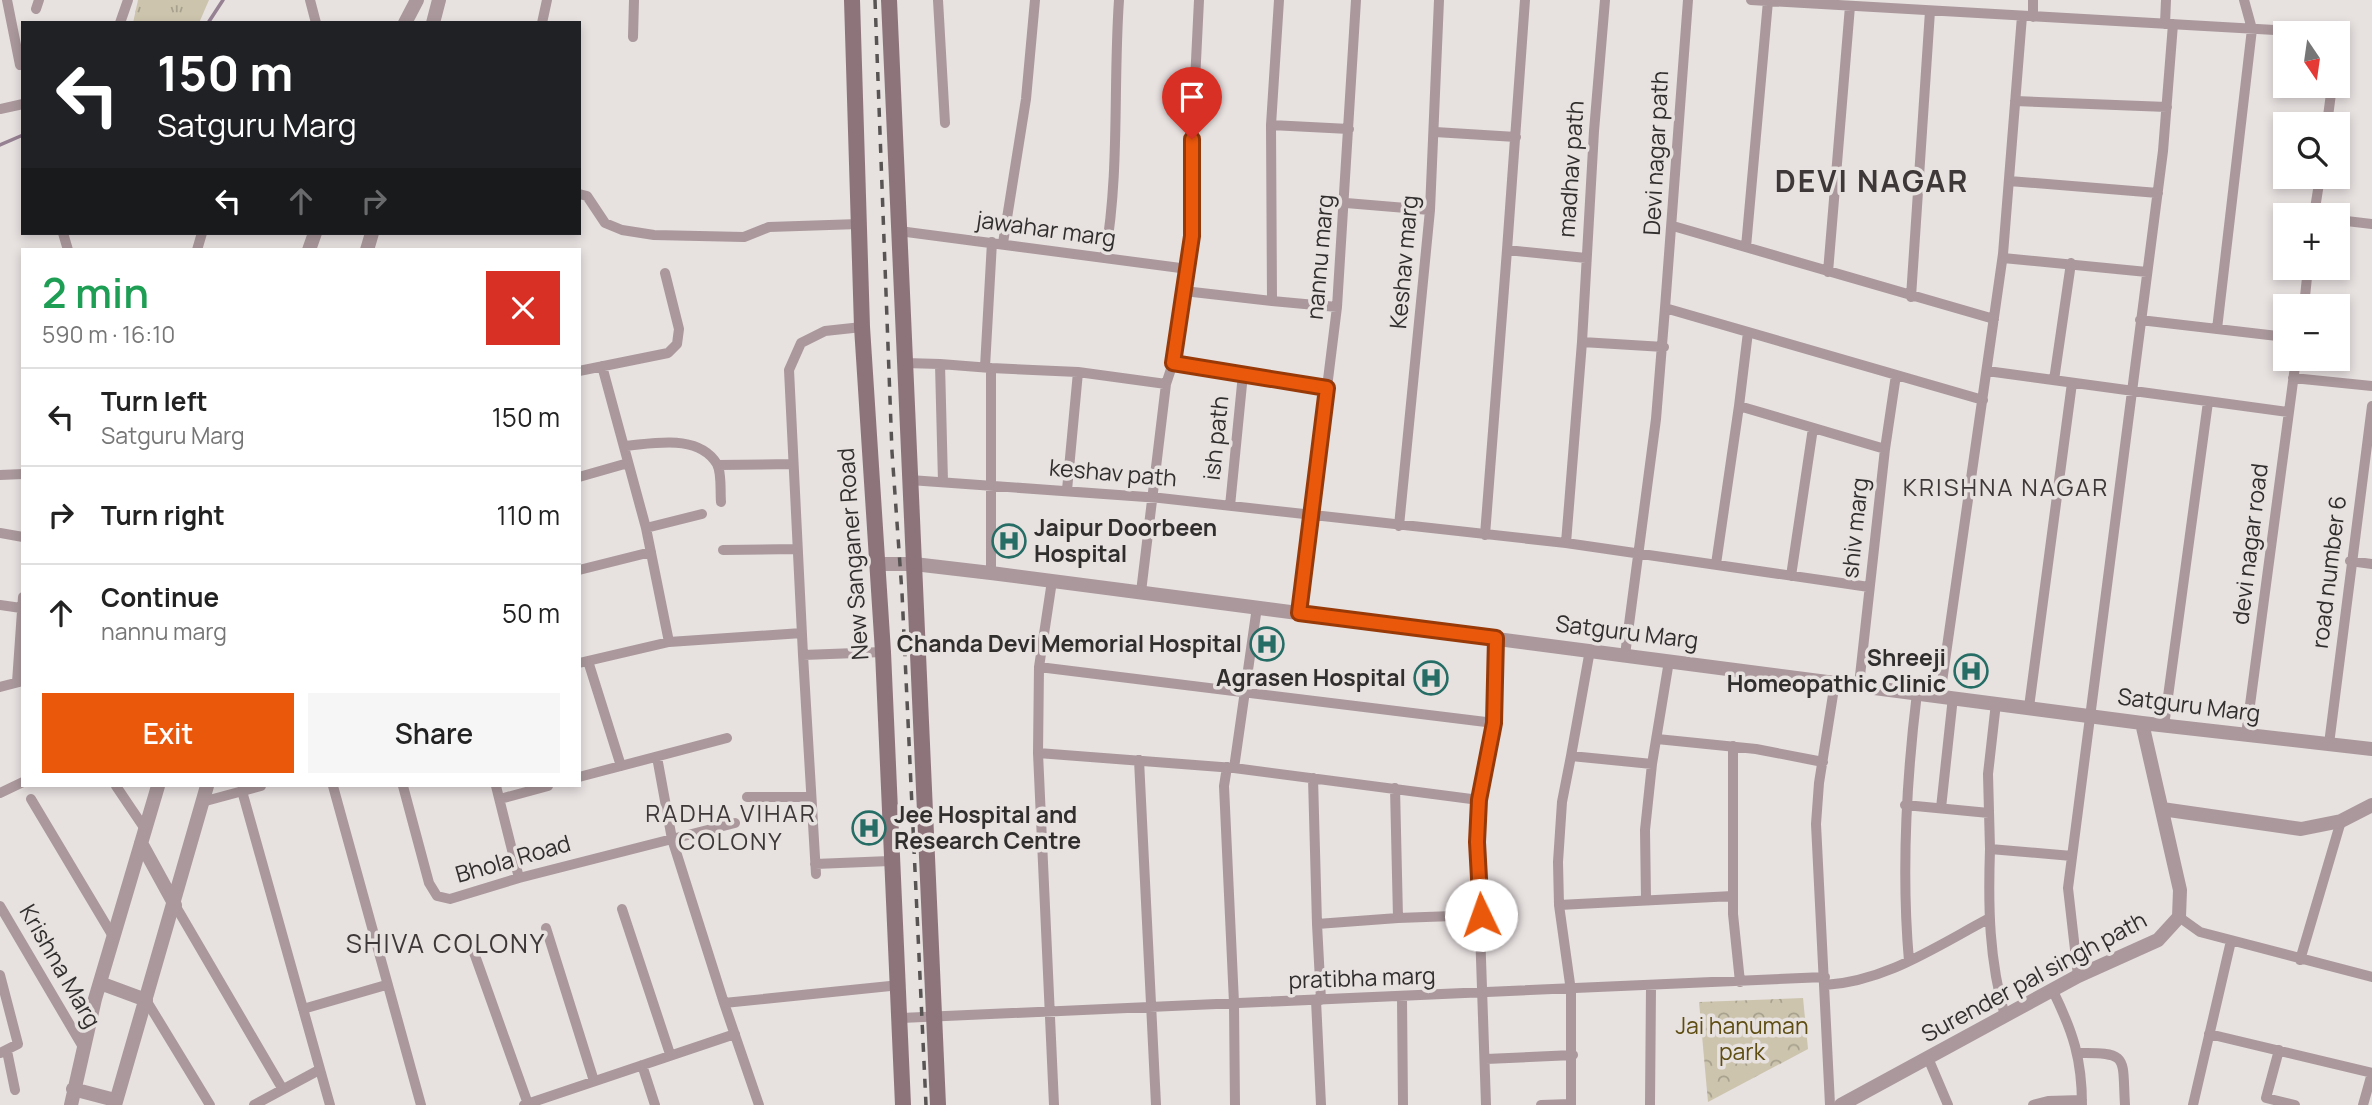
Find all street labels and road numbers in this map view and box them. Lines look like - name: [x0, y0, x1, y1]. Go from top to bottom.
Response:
- street label: Devi nagar path: [1635, 70, 1675, 236]
- street label: madhav path: [1549, 99, 1591, 239]
- street label: nannu marg: [1298, 193, 1340, 321]
- street label: Keshav marg: [1381, 194, 1425, 330]
- street label: jawahar marg: [973, 202, 1118, 254]
- street label: ish path: [1195, 394, 1235, 482]
- street label: New Sanganer Road: [829, 447, 875, 661]
- street label: keshav path: [1048, 450, 1178, 494]
- street label: devi nagar road: [2223, 462, 2275, 626]
- street label: shiv marg: [1833, 476, 1875, 580]
- street label: road number 6: [2303, 494, 2353, 650]
- street label: Satguru Marg: [1554, 606, 1700, 656]
- street label: Satguru Marg: [2116, 679, 2262, 729]
- street label: Bhola Road: [451, 826, 574, 890]
- street label: Krishna Marg: [13, 898, 109, 1033]
- street label: Surender pal singh path: [1915, 903, 2152, 1049]
- street label: pratibha marg: [1288, 958, 1436, 996]

